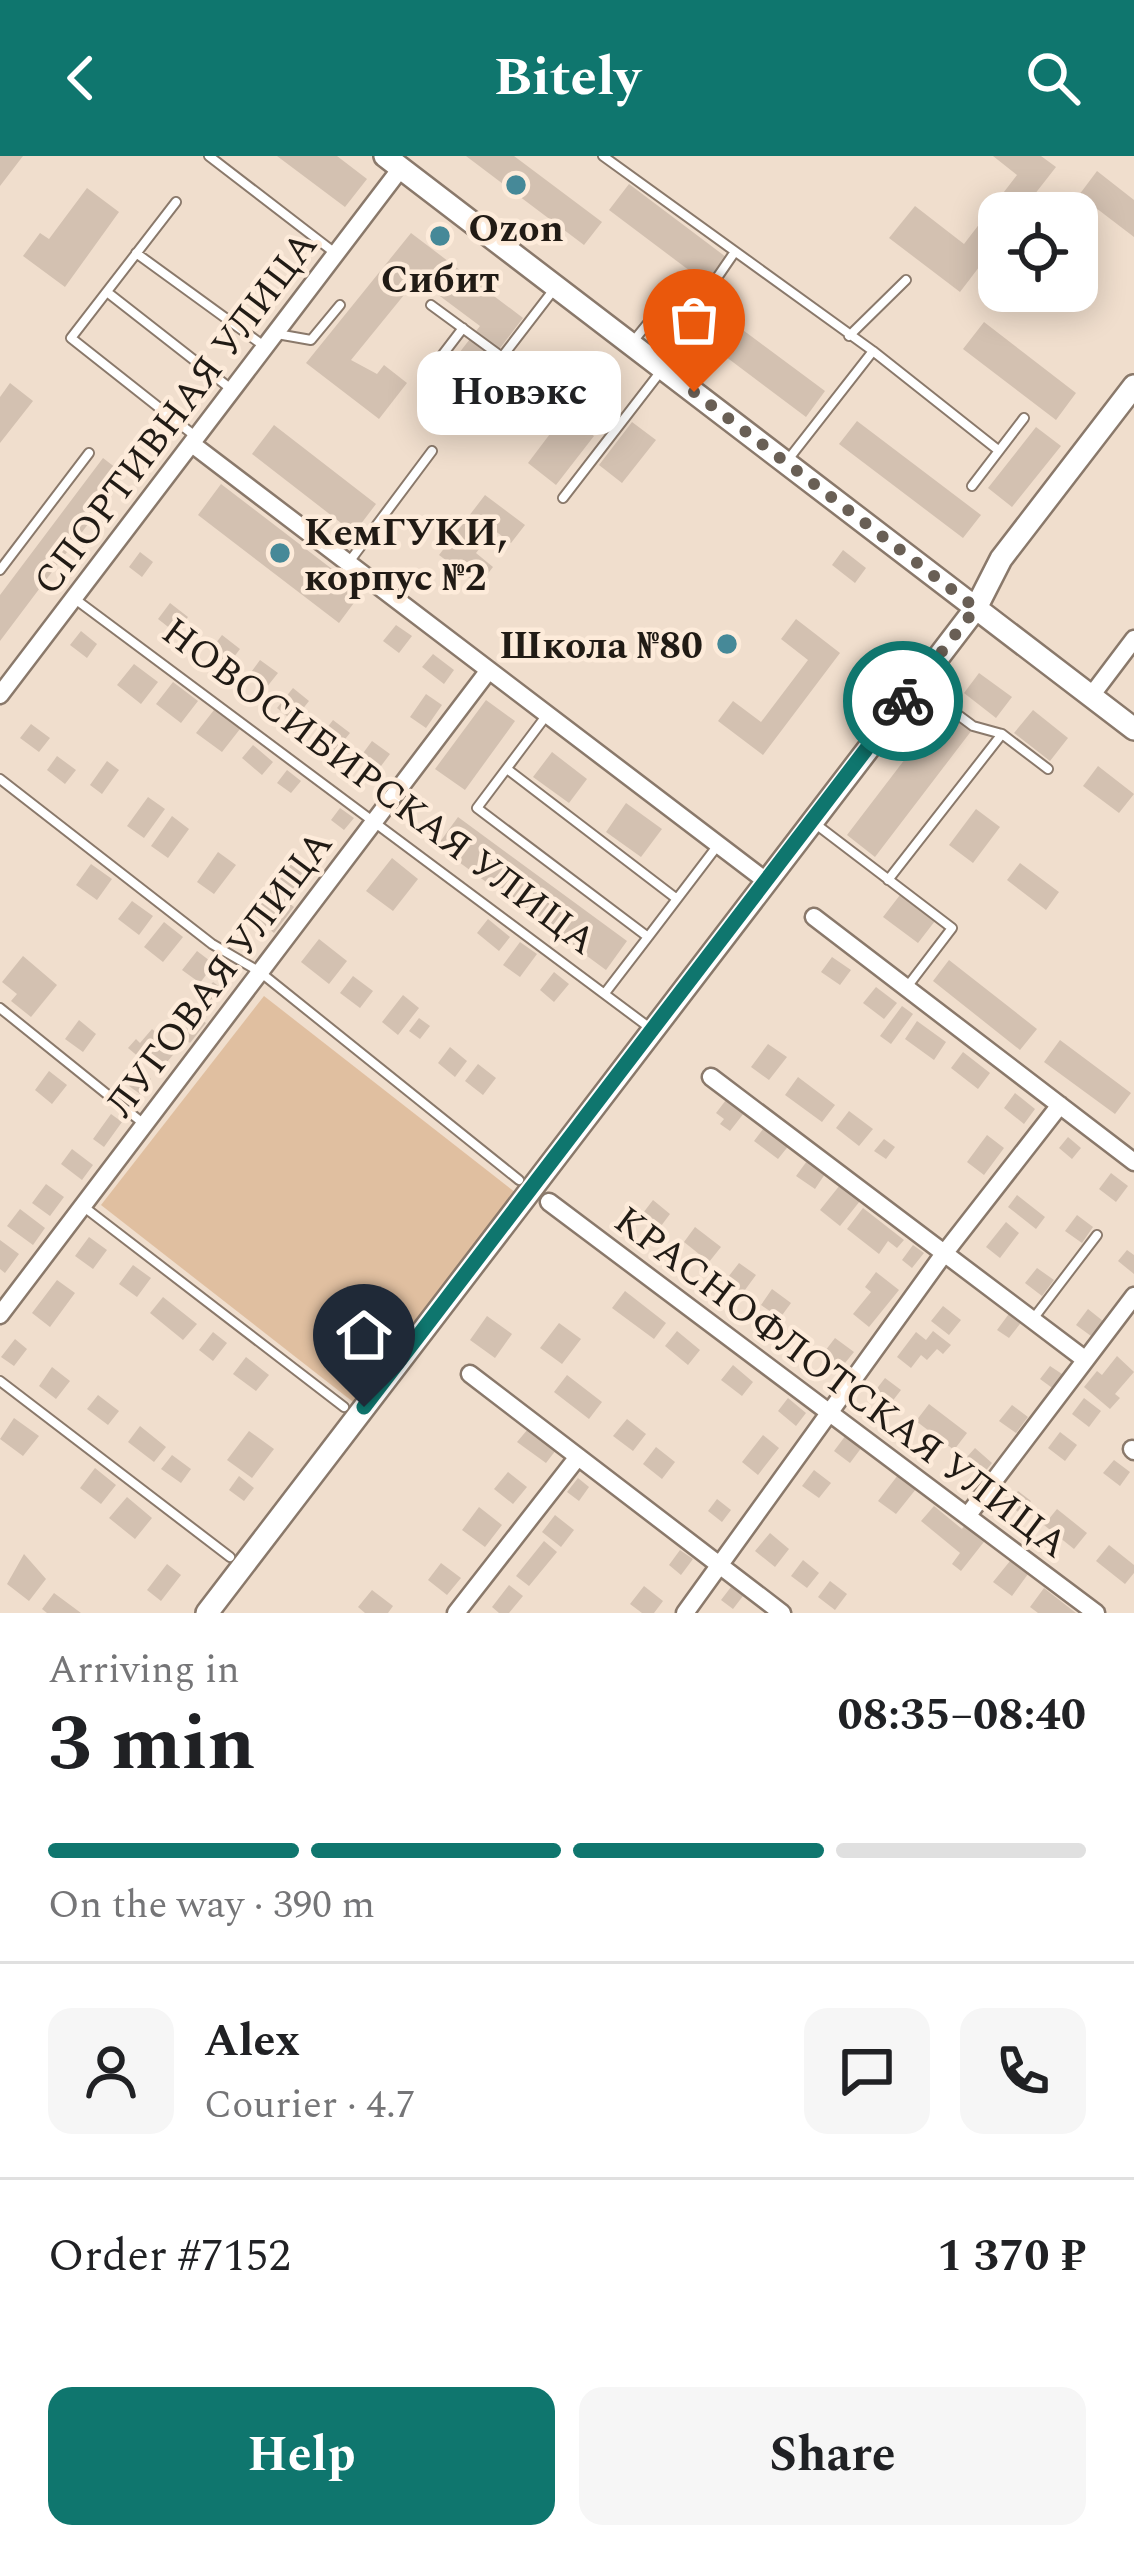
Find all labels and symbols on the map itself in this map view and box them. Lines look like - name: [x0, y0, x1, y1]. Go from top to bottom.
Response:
- marker: Ozon: [503, 172, 529, 198]
- place label: Ozon: [468, 200, 564, 259]
- street label: СПОРТИВНАЯ УЛИЦА: [19, 219, 333, 608]
- marker: Сибит: [427, 223, 453, 249]
- place label: Сибит: [381, 251, 499, 310]
- pin: [643, 269, 745, 392]
- callout: Новэкс: [418, 350, 622, 434]
- place label: КемГУКИ, корпус №2: [304, 504, 508, 608]
- marker: КемГУКИ, корпус №2: [267, 540, 293, 566]
- street label: НОВОСИБИРСКАЯ УЛИЦА: [149, 604, 608, 970]
- place label: Школа №80: [499, 617, 703, 676]
- marker: Школа №80: [714, 631, 740, 657]
- courier: [843, 641, 963, 761]
- street label: ЛУГОВАЯ УЛИЦА: [92, 818, 348, 1131]
- street label: КРАСНОФЛОТСКАЯ УЛИЦА: [601, 1192, 1080, 1574]
- pin: [313, 1284, 415, 1407]

